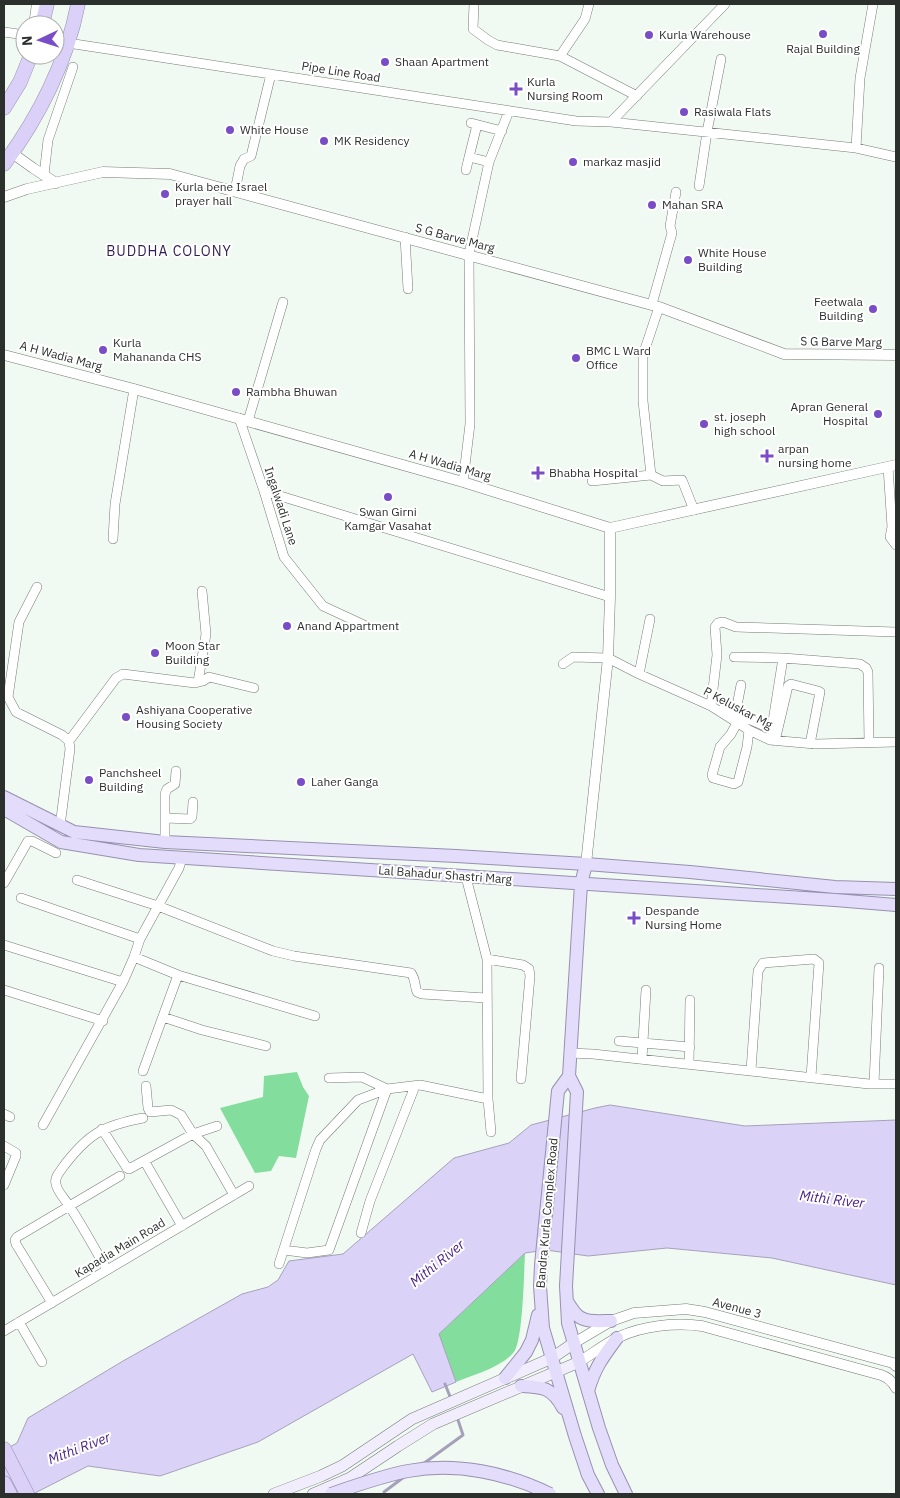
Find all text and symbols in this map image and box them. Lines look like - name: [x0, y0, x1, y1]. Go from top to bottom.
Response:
- north arrow: [15, 15, 65, 65]
- place label: Kurla Warehouse: [659, 27, 751, 42]
- marker: Rajal Building: [817, 28, 829, 40]
- marker: Kurla Warehouse: [643, 29, 655, 41]
- text: N: [18, 35, 36, 47]
- place label: Rajal Building: [786, 41, 860, 56]
- place label: Shaan Apartment: [395, 54, 489, 69]
- marker: Shaan Apartment: [379, 56, 391, 68]
- street label: Pipe Line Road: [301, 58, 382, 85]
- place label: Kurla Nursing Room: [527, 74, 603, 103]
- marker: Kurla Nursing Room: [509, 82, 523, 96]
- place label: Rasiwala Flats: [694, 104, 771, 119]
- marker: Rasiwala Flats: [678, 106, 690, 118]
- place label: White House: [240, 122, 309, 137]
- marker: White House: [224, 124, 236, 136]
- place label: MK Residency: [334, 133, 410, 148]
- marker: MK Residency: [318, 135, 330, 147]
- place label: markaz masjid: [583, 154, 661, 169]
- marker: markaz masjid: [567, 156, 579, 168]
- place label: Kurla bene Israel prayer hall: [175, 179, 267, 208]
- marker: Kurla bene Israel prayer hall: [159, 188, 171, 200]
- place label: Mahan SRA: [662, 197, 724, 212]
- marker: Mahan SRA: [646, 199, 658, 211]
- street label: S G Barve Marg: [414, 220, 497, 255]
- district label: BUDDHA COLONY: [106, 242, 232, 260]
- place label: White House Building: [698, 245, 767, 274]
- marker: White House Building: [682, 254, 694, 266]
- place label: Feetwala Building: [814, 294, 864, 323]
- marker: Feetwala Building: [867, 303, 879, 315]
- street label: S G Barve Marg: [800, 333, 883, 350]
- place label: Kurla Mahananda CHS: [113, 335, 202, 364]
- street label: A H Wadia Marg: [18, 337, 105, 374]
- place label: BMC L Ward Office: [586, 343, 651, 372]
- marker: Kurla Mahananda CHS: [97, 344, 109, 356]
- marker: BMC L Ward Office: [570, 352, 582, 364]
- place label: Rambha Bhuwan: [246, 384, 337, 399]
- marker: Rambha Bhuwan: [230, 386, 242, 398]
- place label: Apran General Hospital: [791, 399, 868, 428]
- marker: Apran General Hospital: [872, 408, 884, 420]
- place label: st. joseph high school: [714, 409, 775, 438]
- marker: st. joseph high school: [698, 418, 710, 430]
- place label: arpan nursing home: [778, 441, 852, 470]
- street label: A H Wadia Marg: [407, 446, 494, 484]
- marker: arpan nursing home: [760, 449, 774, 463]
- street label: Ingalwadi Lane: [262, 465, 301, 547]
- place label: Bhabha Hospital: [549, 465, 638, 480]
- marker: Bhabha Hospital: [531, 466, 545, 480]
- marker: Swan Girni Kamgar Vasahat: [382, 491, 394, 503]
- place label: Swan Girni Kamgar Vasahat: [344, 504, 432, 533]
- place label: Anand Appartment: [297, 618, 399, 633]
- marker: Anand Appartment: [281, 620, 293, 632]
- place label: Moon Star Building: [165, 638, 220, 667]
- marker: Moon Star Building: [149, 647, 161, 659]
- street label: P Keluskar Mg: [701, 683, 776, 732]
- place label: Ashiyana Cooperative Housing Society: [136, 702, 253, 731]
- marker: Ashiyana Cooperative Housing Society: [120, 711, 132, 723]
- place label: Panchsheel Building: [99, 765, 161, 794]
- marker: Panchsheel Building: [83, 774, 95, 786]
- place label: Laher Ganga: [311, 774, 379, 789]
- marker: Laher Ganga: [295, 776, 307, 788]
- street label: Lal Bahadur Shastri Marg: [378, 862, 513, 887]
- place label: Despande Nursing Home: [645, 903, 722, 932]
- marker: Despande Nursing Home: [627, 911, 641, 925]
- street label: Bandra Kurla Complex Road: [532, 1137, 561, 1289]
- water label: Mithi River: [798, 1186, 866, 1212]
- street label: Kapadia Main Road: [72, 1215, 168, 1280]
- water label: Mithi River: [406, 1235, 469, 1291]
- street label: Avenue 3: [711, 1294, 763, 1321]
- water label: Mithi River: [45, 1428, 114, 1468]

